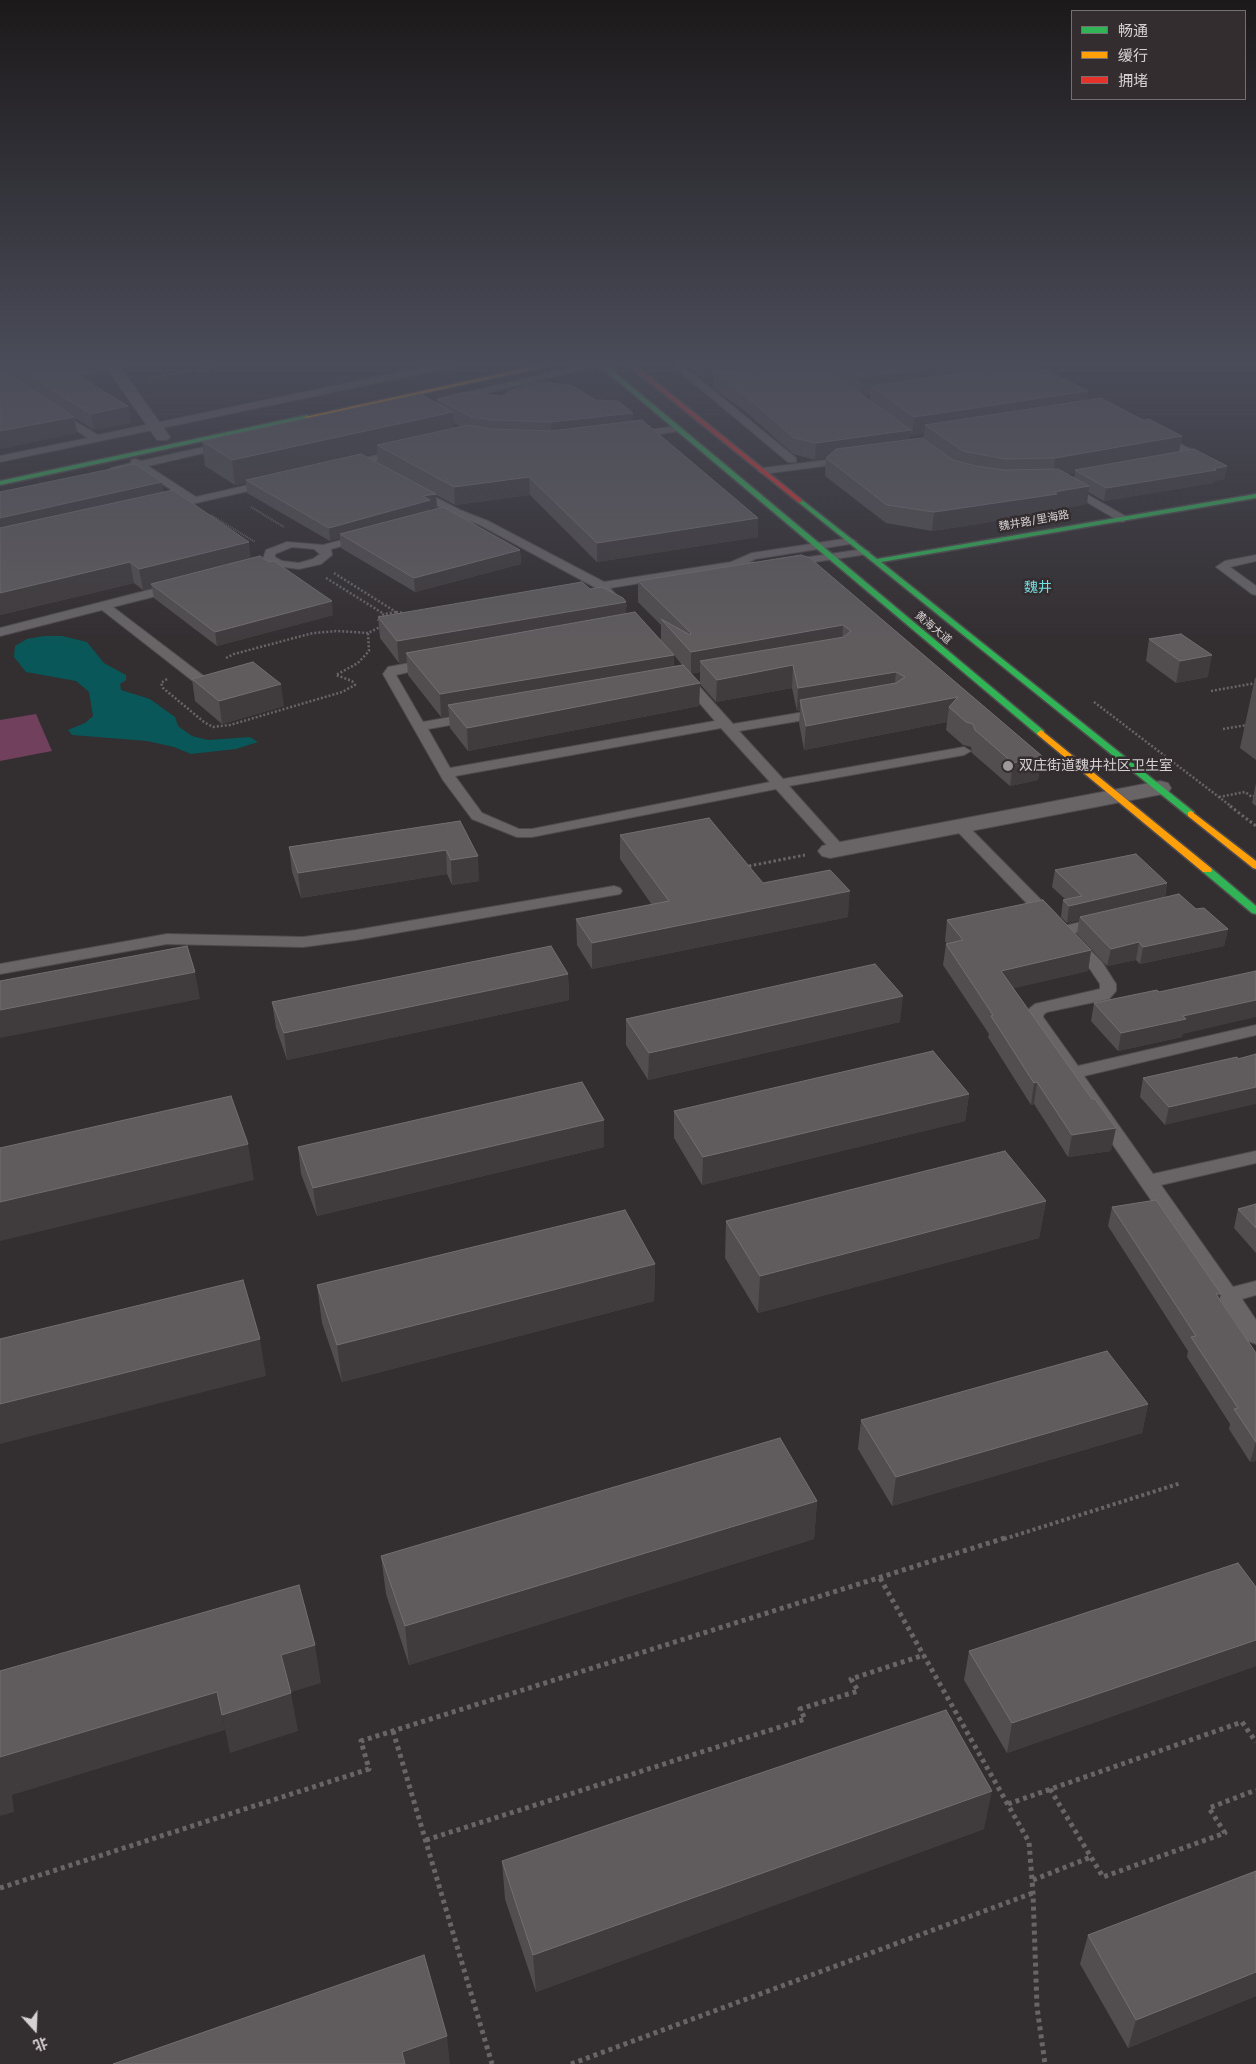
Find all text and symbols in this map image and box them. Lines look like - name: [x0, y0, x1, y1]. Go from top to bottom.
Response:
- legend: [1071, 10, 1246, 100]
- text: 畅通: [1118, 22, 1148, 40]
- text: 缓行: [1118, 47, 1148, 65]
- text: 拥堵: [1118, 72, 1148, 90]
- street label: 魏井路/里海路: [998, 508, 1070, 534]
- district label: 魏井: [1024, 580, 1052, 596]
- street label: 黄海大道: [912, 609, 954, 647]
- place label: 双庄街道魏井社区卫生室: [1019, 758, 1173, 774]
- marker: 双庄街道魏井社区卫生室: [1001, 759, 1015, 773]
- north arrow: [10, 2004, 60, 2054]
- text: 北: [31, 2033, 50, 2054]

